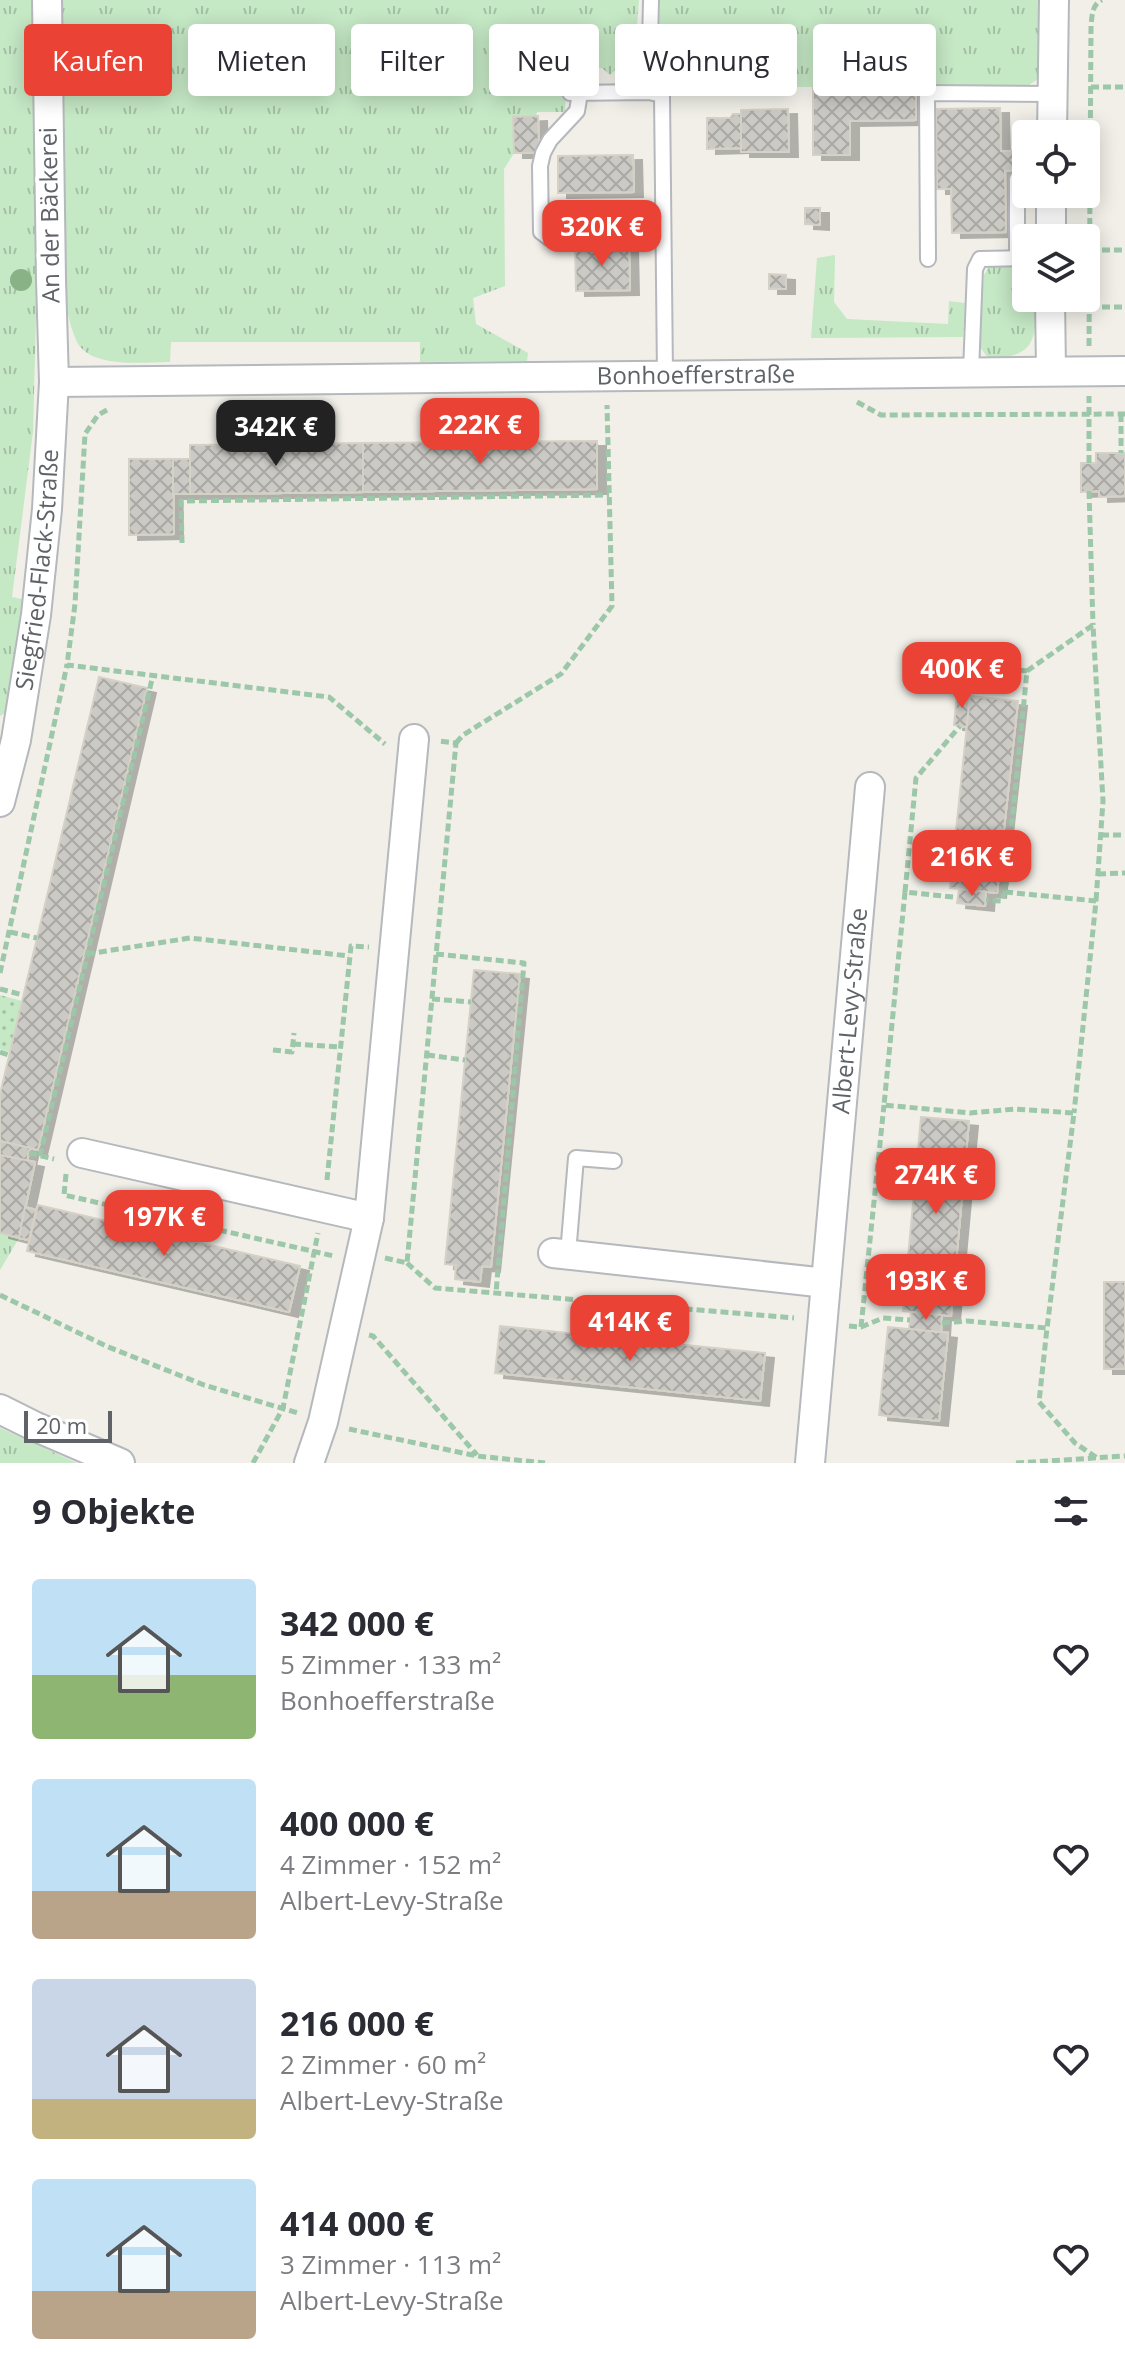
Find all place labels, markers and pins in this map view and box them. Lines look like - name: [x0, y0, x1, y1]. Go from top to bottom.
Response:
- pin: 320K €: [537, 200, 667, 268]
- pin: 222K €: [415, 398, 545, 466]
- pin: 342K €: [211, 400, 341, 468]
- pin: 400K €: [897, 642, 1027, 710]
- pin: 216K €: [907, 830, 1037, 898]
- pin: 274K €: [871, 1148, 1001, 1216]
- pin: 197K €: [99, 1190, 229, 1258]
- pin: 193K €: [861, 1254, 991, 1322]
- pin: 414K €: [565, 1295, 695, 1363]

